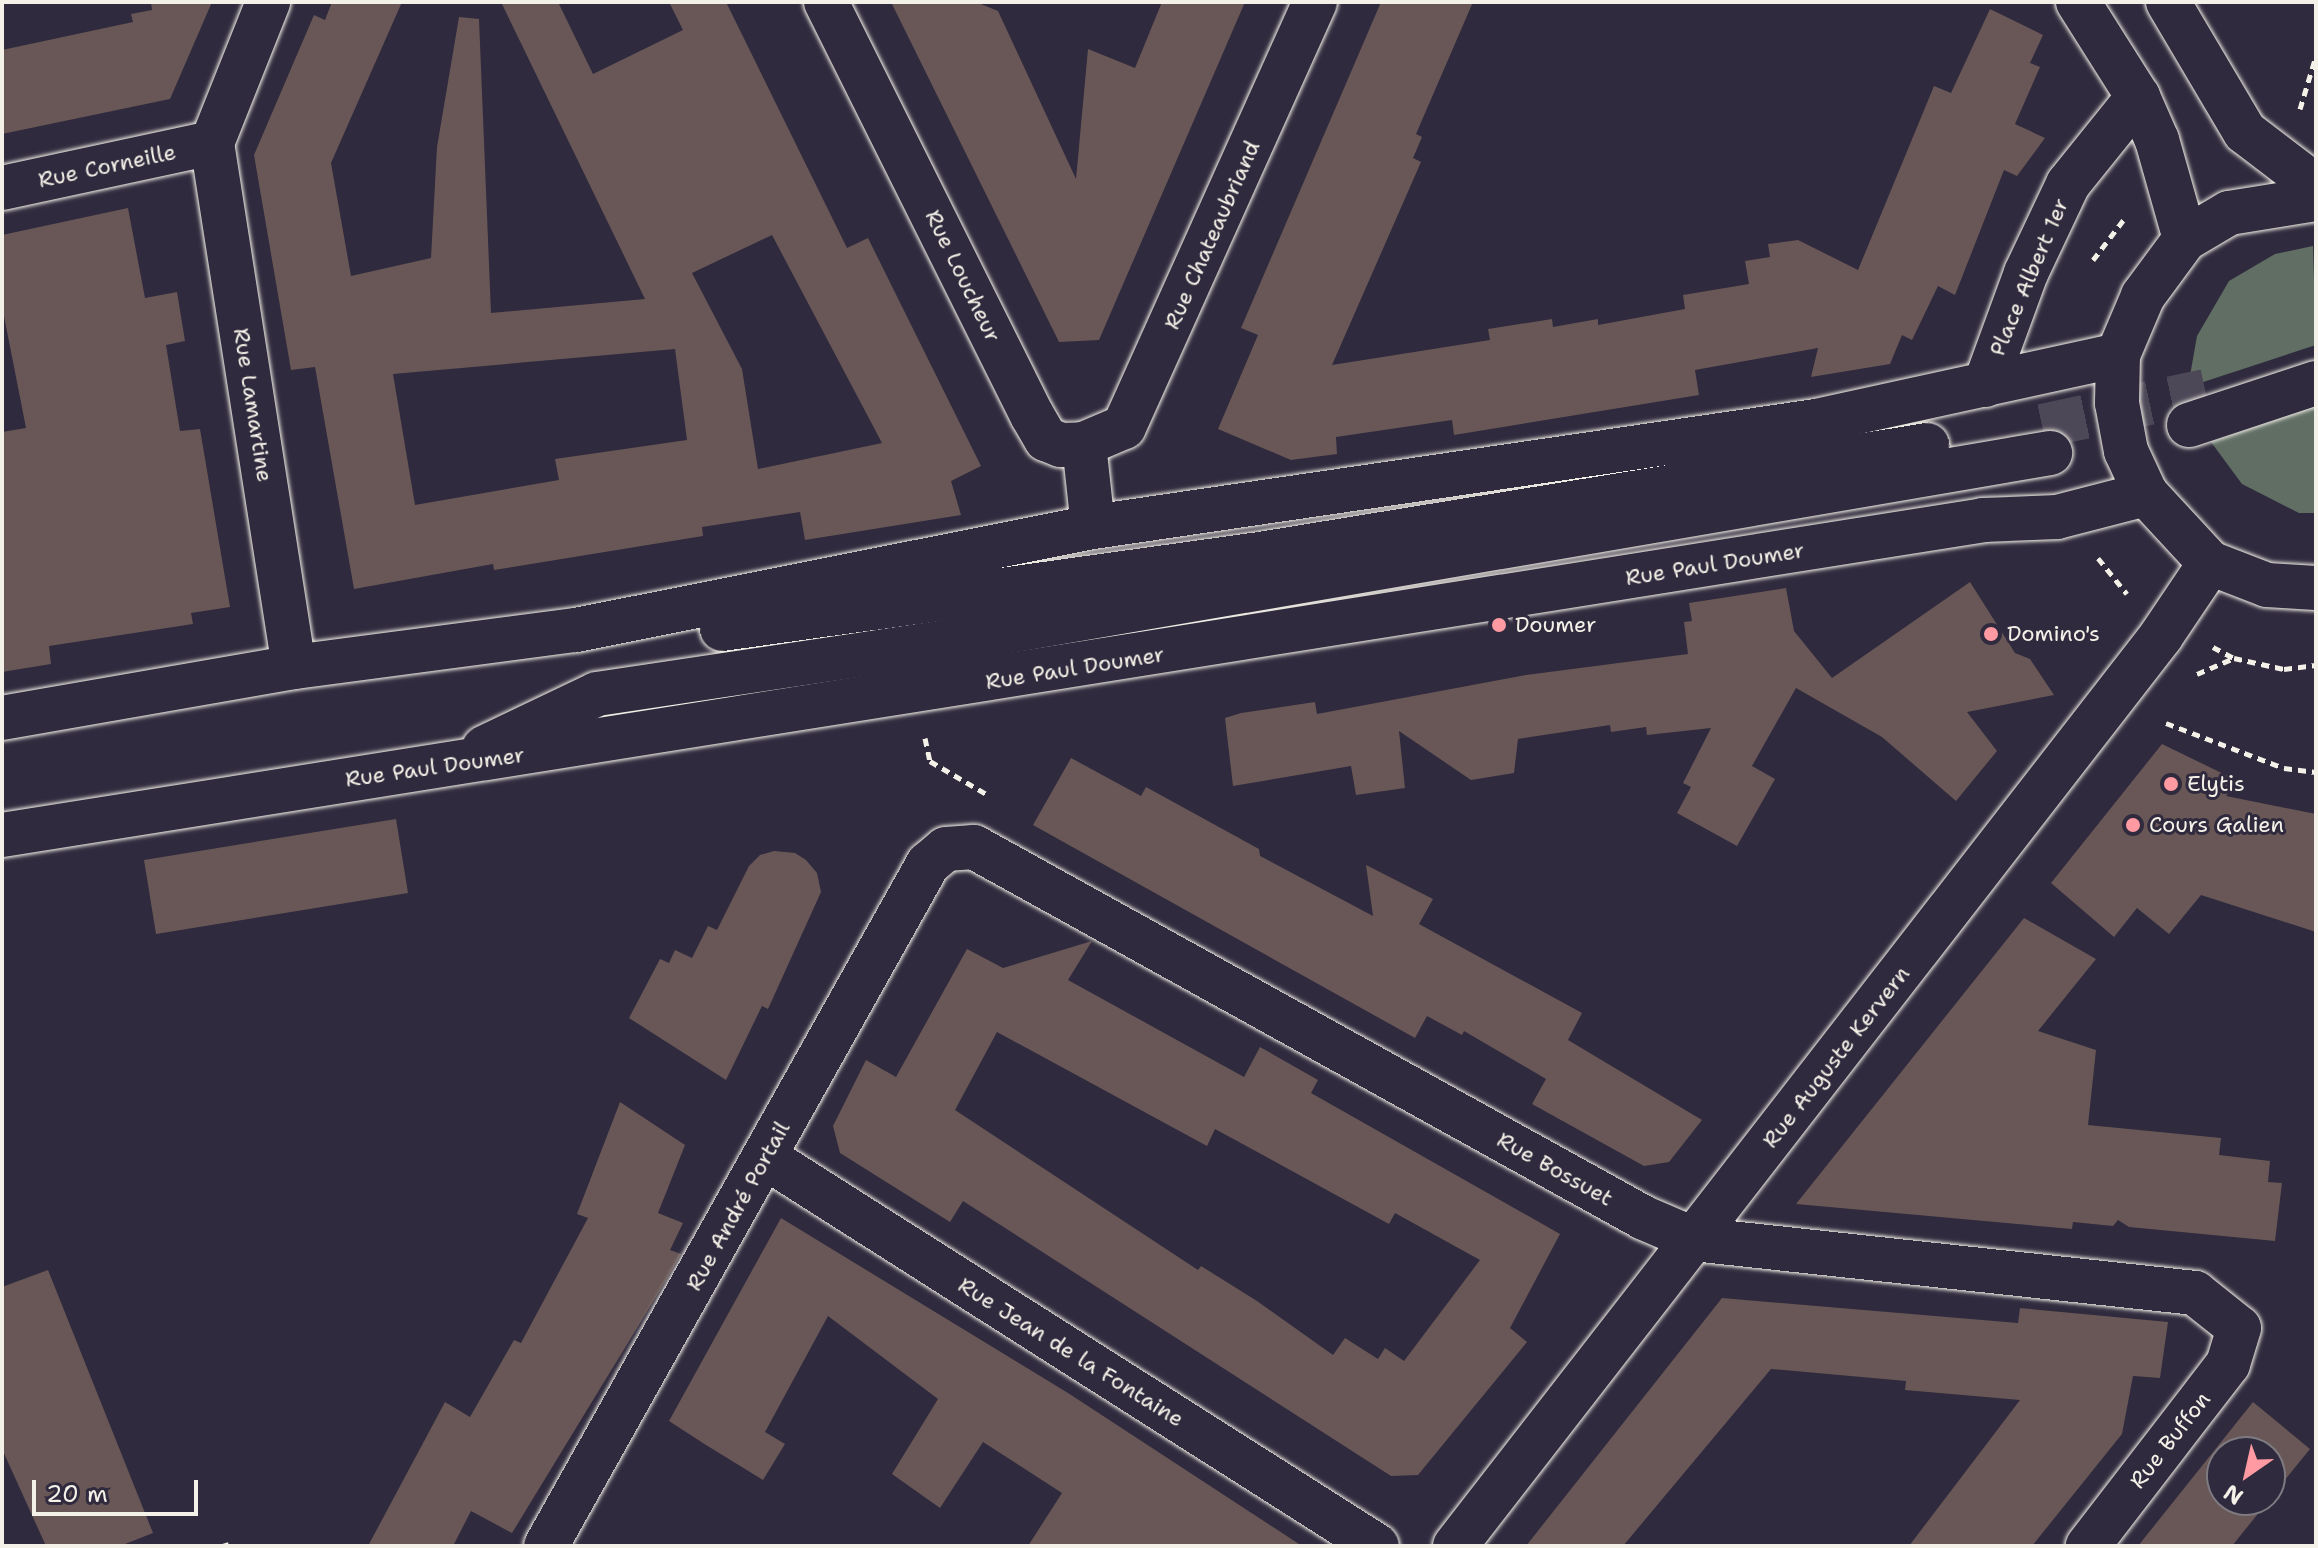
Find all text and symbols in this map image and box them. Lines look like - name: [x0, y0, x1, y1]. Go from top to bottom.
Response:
- street label: Rue Chateaubriand: [1159, 137, 1265, 333]
- street label: Rue Corneille: [36, 139, 178, 193]
- street label: Place Albert 1er: [1984, 194, 2074, 360]
- street label: Rue Loucheur: [920, 206, 1006, 346]
- street label: Rue Lamartine: [228, 326, 278, 484]
- street label: Rue Paul Doumer: [1624, 537, 1806, 591]
- place label: Doumer: [1515, 612, 1597, 638]
- marker: Doumer: [1490, 616, 1508, 634]
- place label: Domino's: [2007, 621, 2100, 647]
- marker: Domino's: [1982, 625, 2000, 643]
- street label: Rue Paul Doumer: [984, 641, 1166, 695]
- street label: Rue Paul Doumer: [344, 741, 526, 793]
- place label: Elytis: [2187, 771, 2245, 797]
- marker: Elytis: [2162, 775, 2180, 793]
- place label: Cours Galien: [2149, 812, 2284, 838]
- marker: Cours Galien: [2124, 816, 2142, 834]
- street label: Rue Auguste Kervern: [1757, 961, 1915, 1153]
- street label: Rue André Portail: [681, 1117, 795, 1295]
- street label: Rue Bossuet: [1492, 1126, 1618, 1212]
- street label: Rue Jean de la Fontaine: [953, 1272, 1189, 1432]
- street label: Rue Buffon: [2124, 1386, 2216, 1494]
- north arrow: [2206, 1436, 2286, 1516]
- scale bar: [36, 1464, 202, 1514]
- text: 20 m: [46, 1478, 108, 1510]
- text: N: [2218, 1478, 2249, 1512]

